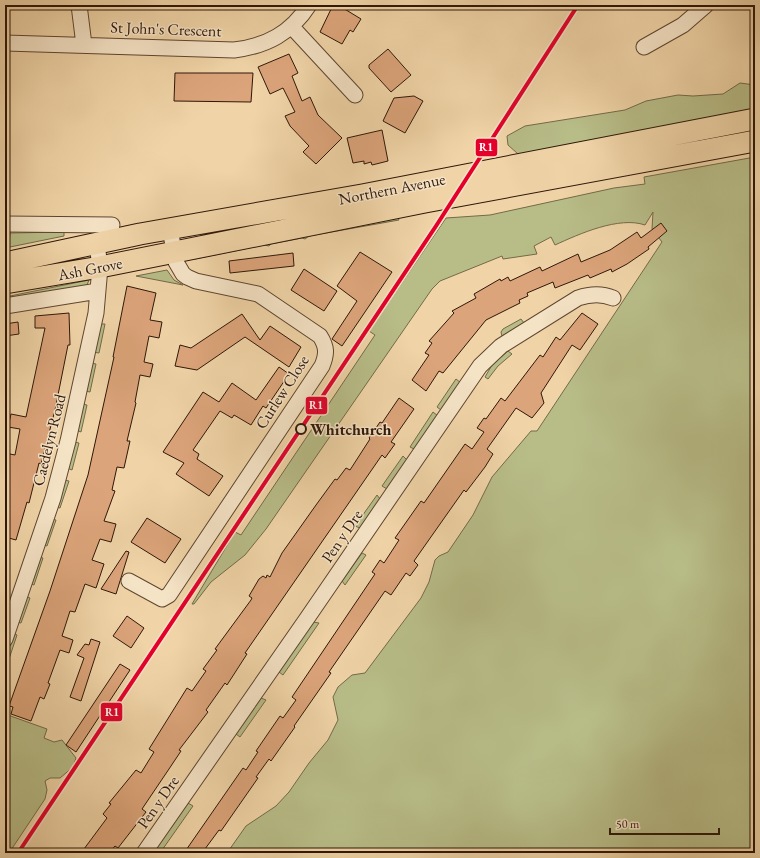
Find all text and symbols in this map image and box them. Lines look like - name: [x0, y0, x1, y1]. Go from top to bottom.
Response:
- street label: St John's Crescent: [110, 17, 222, 41]
- line badge: R1: [475, 138, 498, 157]
- text: R1: [479, 140, 493, 154]
- street label: Northern Avenue: [337, 168, 447, 210]
- street label: Ash Grove: [55, 252, 124, 286]
- street label: Curlew Close: [250, 351, 314, 433]
- street label: Caedelyn Road: [27, 391, 71, 488]
- line badge: R1: [305, 396, 328, 415]
- text: R1: [309, 398, 323, 412]
- place label: Whitchurch: [310, 419, 392, 440]
- marker: Whitchurch: [295, 423, 307, 435]
- street label: Pen y Dre: [317, 505, 367, 567]
- line badge: R1: [100, 702, 123, 722]
- text: R1: [105, 705, 119, 719]
- street label: Pen y Dre: [132, 771, 184, 833]
- scale bar: [610, 810, 719, 836]
- text: 50 m: [616, 816, 640, 832]

